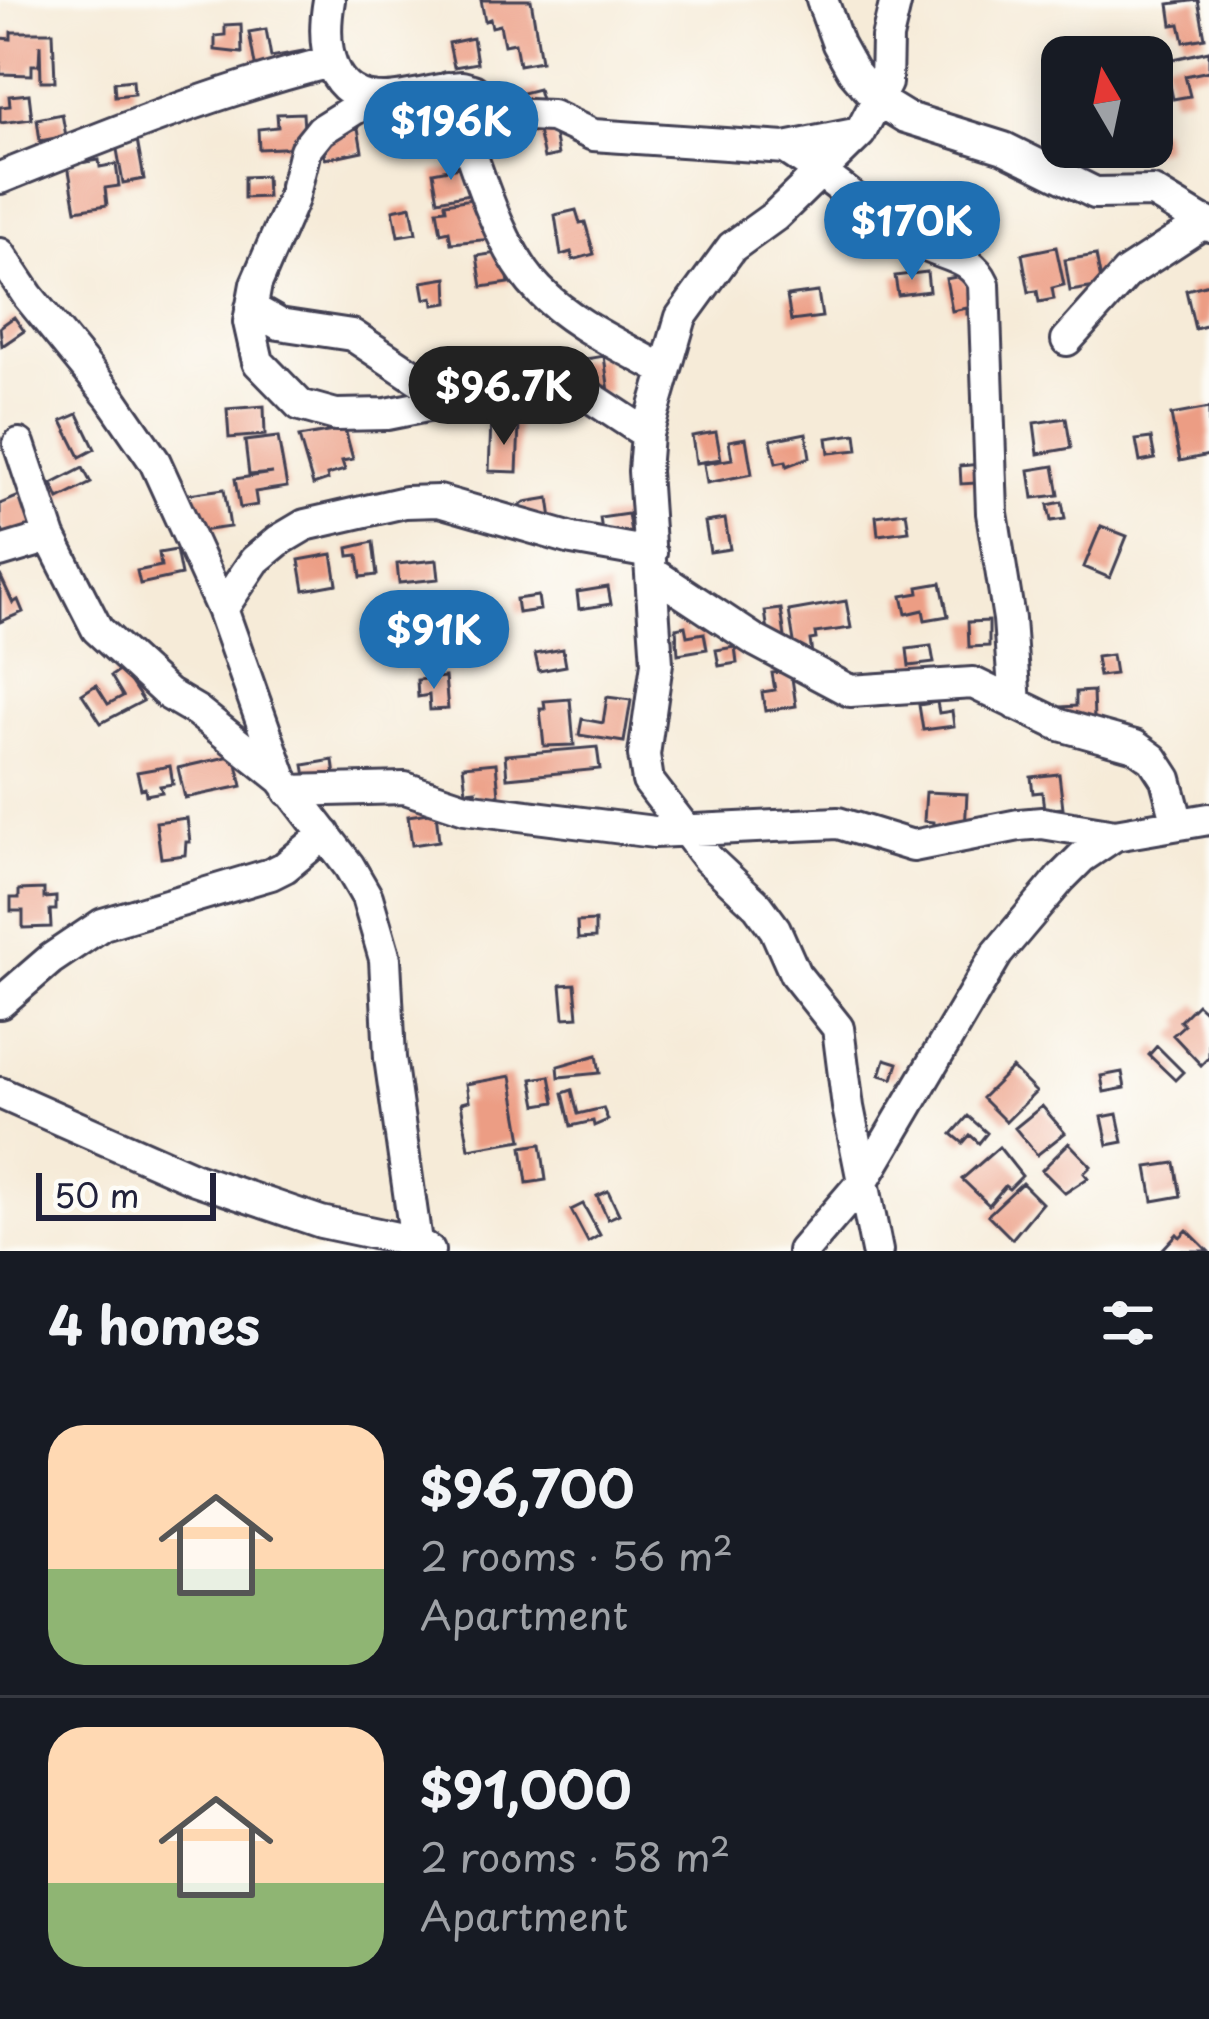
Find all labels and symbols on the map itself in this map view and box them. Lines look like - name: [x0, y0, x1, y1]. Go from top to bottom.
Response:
- north arrow: [1041, 36, 1173, 168]
- pin: $196K: [367, 81, 535, 183]
- pin: $170K: [828, 181, 996, 283]
- pin: $96.7K: [406, 346, 602, 448]
- pin: $91K: [363, 590, 505, 692]
- scale bar: [36, 1167, 216, 1220]

